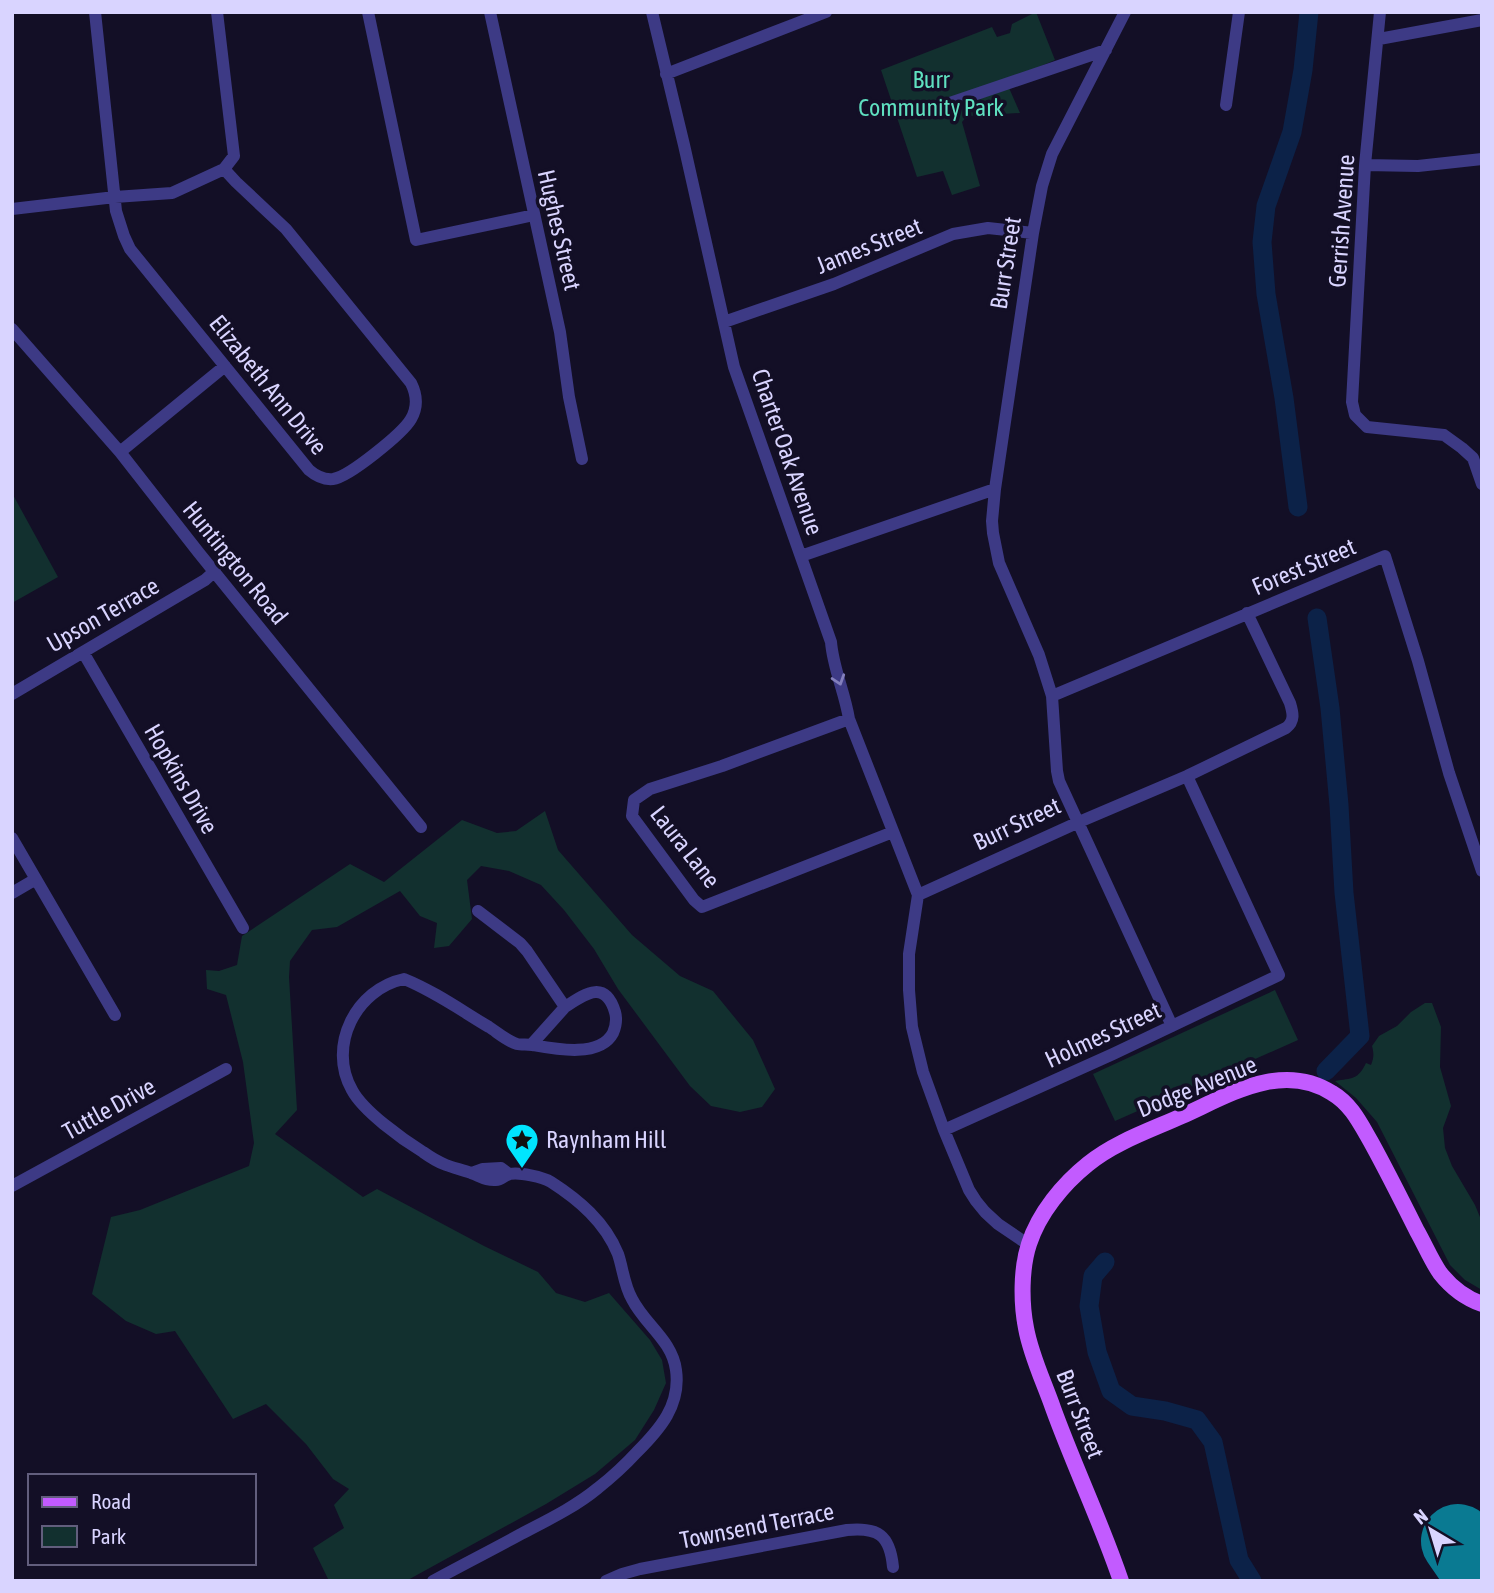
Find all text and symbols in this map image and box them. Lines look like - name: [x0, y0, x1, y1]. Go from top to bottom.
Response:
- park label: Burr Community Park: [858, 66, 1004, 121]
- street label: Gerrish Avenue: [1323, 154, 1360, 288]
- street label: Hughes Street: [533, 167, 586, 293]
- street label: James Street: [812, 212, 926, 279]
- street label: Burr Street: [985, 215, 1026, 311]
- street label: Elizabeth Ann Drive: [204, 310, 333, 460]
- street label: Charter Oak Avenue: [746, 365, 829, 538]
- street label: Huntington Road: [178, 496, 293, 630]
- street label: Forest Street: [1248, 533, 1360, 600]
- street label: Upson Terrace: [42, 572, 164, 657]
- one-way arrow: [831, 674, 846, 686]
- street label: Hopkins Drive: [139, 719, 224, 838]
- street label: Burr Street: [969, 792, 1065, 855]
- street label: Laura Lane: [645, 801, 726, 893]
- street label: Holmes Street: [1041, 996, 1165, 1073]
- street label: Dodge Avenue: [1133, 1050, 1261, 1123]
- street label: Tuttle Drive: [58, 1072, 160, 1145]
- place icon: Raynham Hill: [503, 1121, 541, 1170]
- place label: Raynham Hill: [546, 1126, 667, 1153]
- street label: Burr Street: [1051, 1366, 1110, 1462]
- legend: [28, 1474, 256, 1565]
- text: Road: [91, 1489, 131, 1513]
- north arrow: [1396, 1495, 1466, 1565]
- street label: Townsend Terrace: [678, 1497, 836, 1554]
- text: N: [1409, 1504, 1432, 1529]
- text: Park: [91, 1524, 126, 1548]

